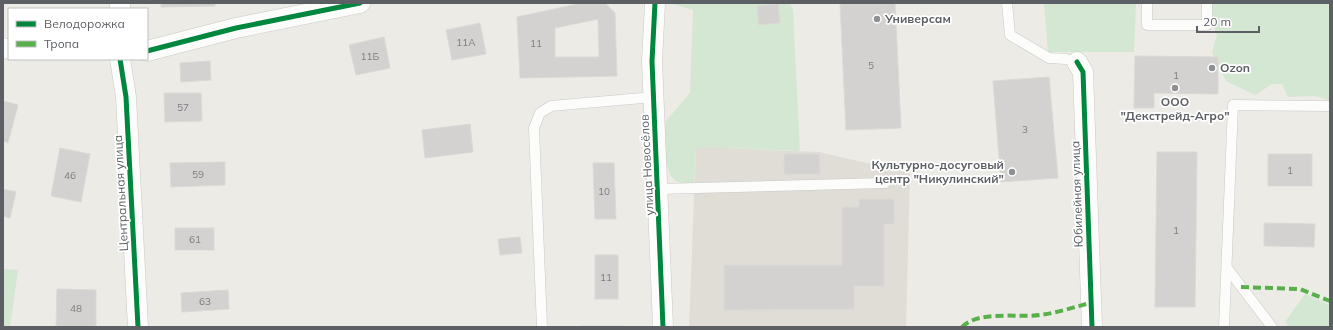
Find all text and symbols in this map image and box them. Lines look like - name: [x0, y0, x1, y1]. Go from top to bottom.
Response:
- legend: [8, 8, 148, 60]
- scale bar: [1197, 8, 1259, 34]
- place label: Универсам: [884, 11, 951, 26]
- marker: Универсам: [872, 14, 882, 24]
- text: 20 m: [1203, 14, 1231, 29]
- text: Велодорожка: [44, 16, 125, 31]
- text: Тропа: [44, 36, 79, 51]
- house number: 11А: [456, 36, 476, 49]
- house number: 11: [530, 37, 542, 50]
- house number: 11Б: [361, 50, 380, 63]
- house number: 5: [868, 59, 874, 72]
- place label: Ozon: [1220, 60, 1250, 75]
- marker: Ozon: [1207, 63, 1217, 73]
- house number: 1: [1173, 69, 1179, 82]
- marker: ООО "Декстрейд-Агро": [1170, 83, 1180, 93]
- place label: ООО "Декстрейд-Агро": [1120, 94, 1230, 123]
- house number: 57: [177, 101, 189, 114]
- street label: улица Новосёлов: [636, 114, 657, 216]
- house number: 3: [1022, 123, 1028, 136]
- street label: Центральная улица: [110, 135, 131, 252]
- street label: Юбилейная улица: [1067, 140, 1086, 248]
- place label: Культурно-досуговый центр "Никулинский": [872, 157, 1004, 186]
- house number: 1: [1287, 164, 1293, 177]
- marker: Культурно-досуговый центр "Никулинский": [1007, 167, 1017, 177]
- house number: 59: [192, 168, 204, 181]
- house number: 46: [64, 169, 76, 182]
- house number: 10: [598, 185, 610, 198]
- house number: 1: [1173, 224, 1179, 237]
- house number: 61: [189, 233, 201, 246]
- house number: 11: [600, 271, 612, 284]
- house number: 63: [199, 295, 211, 308]
- house number: 48: [70, 302, 82, 315]

